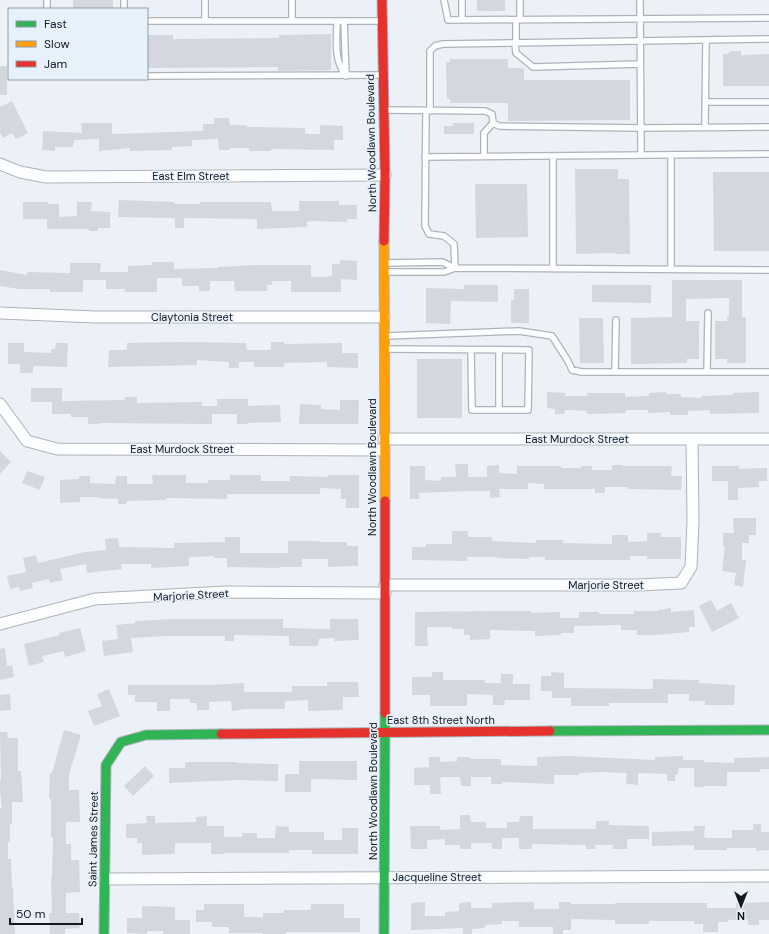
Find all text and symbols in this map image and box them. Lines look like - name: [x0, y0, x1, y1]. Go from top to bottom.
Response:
- legend: [8, 8, 148, 80]
- text: Fast: [44, 16, 67, 32]
- text: Slow: [44, 36, 70, 52]
- text: Jam: [44, 56, 67, 72]
- street label: North Woodlawn Boulevard: [363, 74, 379, 212]
- street label: East Elm Street: [152, 169, 230, 183]
- street label: Claytonia Street: [151, 310, 233, 324]
- street label: North Woodlawn Boulevard: [365, 398, 379, 536]
- street label: East Murdock Street: [525, 432, 629, 446]
- street label: East Murdock Street: [130, 442, 234, 456]
- street label: Marjorie Street: [568, 578, 644, 592]
- street label: Marjorie Street: [153, 586, 229, 604]
- street label: East 8th Street North: [387, 713, 495, 727]
- street label: North Woodlawn Boulevard: [366, 722, 380, 860]
- street label: Saint James Street: [85, 791, 101, 887]
- street label: Jacqueline Street: [393, 870, 482, 884]
- north arrow: [721, 886, 761, 926]
- scale bar: [10, 900, 82, 926]
- text: 50 m: [16, 906, 45, 922]
- text: N: [737, 909, 745, 923]

